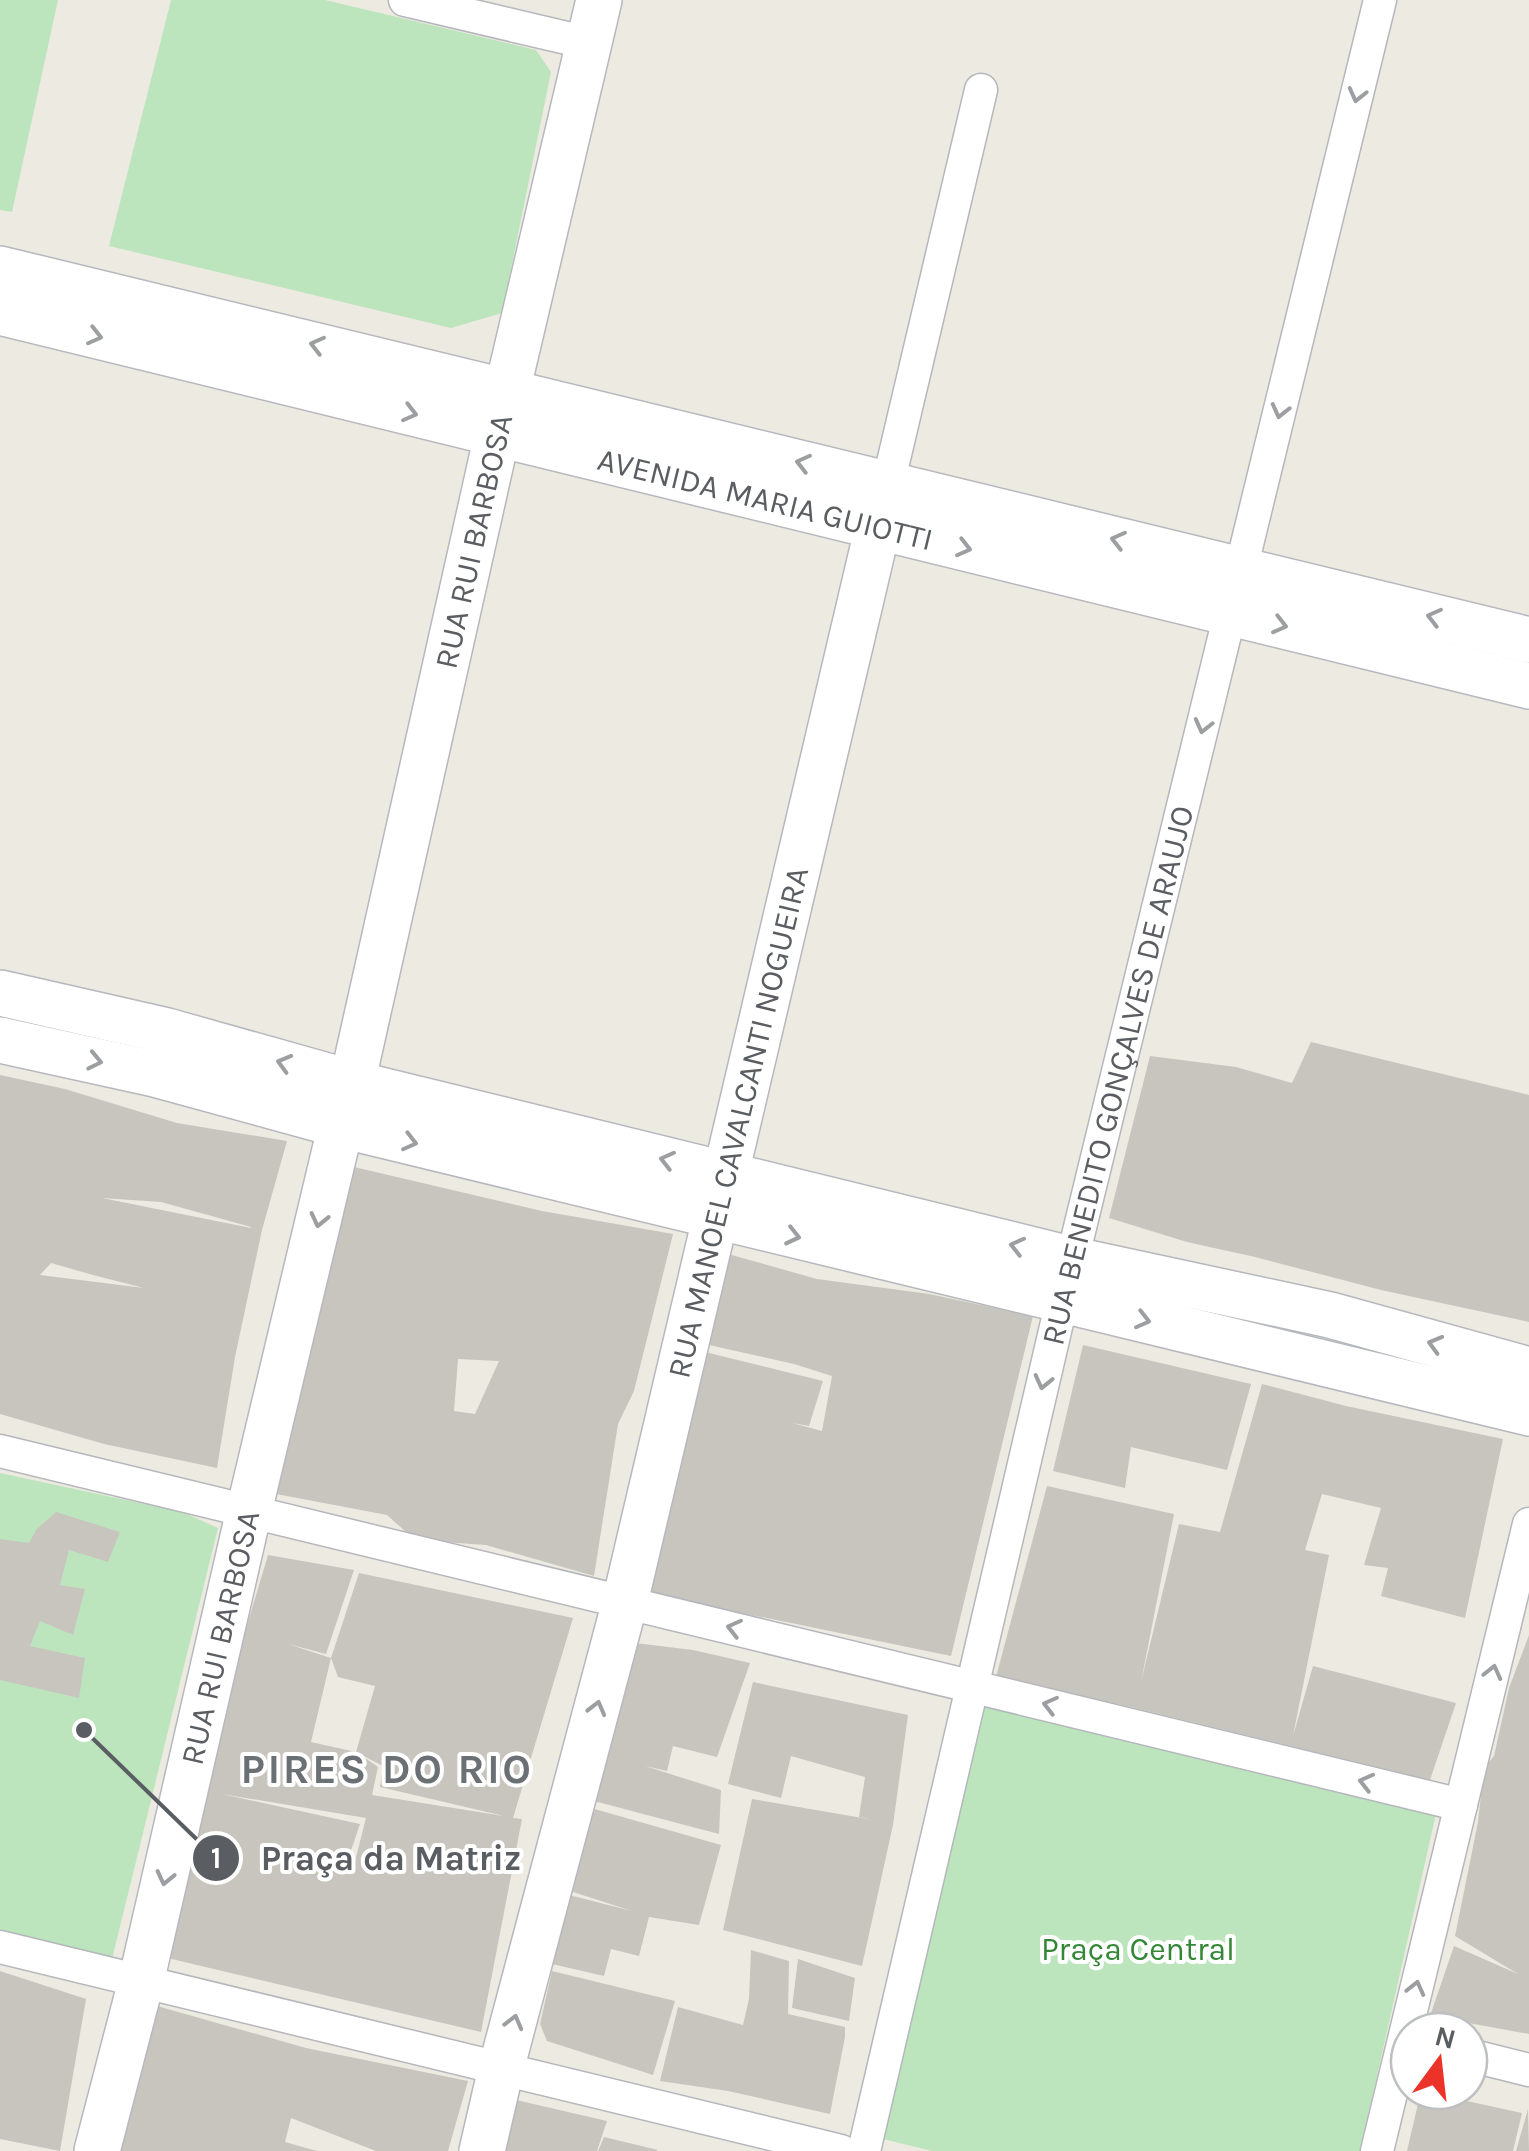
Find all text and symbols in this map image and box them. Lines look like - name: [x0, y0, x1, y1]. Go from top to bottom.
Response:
- one-way arrow: [1348, 86, 1369, 103]
- one-way arrow: [86, 324, 103, 345]
- one-way arrow: [309, 336, 326, 357]
- one-way arrow: [401, 401, 418, 422]
- one-way arrow: [1271, 402, 1292, 419]
- street label: RUA RUI BARBOSA: [427, 411, 520, 672]
- street label: AVENIDA MARIA GUIOTTI: [594, 440, 937, 558]
- one-way arrow: [795, 454, 812, 475]
- one-way arrow: [1110, 531, 1127, 552]
- one-way arrow: [955, 536, 972, 557]
- one-way arrow: [1426, 608, 1443, 629]
- one-way arrow: [1271, 613, 1288, 634]
- one-way arrow: [1194, 717, 1215, 734]
- street label: RUA BENEDITO GONÇALVES DE ARAUJO: [1034, 802, 1201, 1349]
- street label: RUA MANOEL CAVALCANTI NOGUEIRA: [660, 863, 816, 1382]
- one-way arrow: [86, 1049, 103, 1070]
- one-way arrow: [276, 1054, 293, 1075]
- one-way arrow: [401, 1130, 418, 1151]
- one-way arrow: [659, 1150, 676, 1171]
- one-way arrow: [310, 1211, 331, 1228]
- one-way arrow: [784, 1224, 801, 1245]
- one-way arrow: [1009, 1237, 1026, 1258]
- one-way arrow: [1134, 1308, 1151, 1329]
- one-way arrow: [1427, 1335, 1444, 1356]
- one-way arrow: [1034, 1373, 1055, 1390]
- street label: RUA RUI BARBOSA: [173, 1507, 267, 1768]
- one-way arrow: [726, 1619, 743, 1640]
- one-way arrow: [1481, 1664, 1502, 1681]
- one-way arrow: [1042, 1696, 1059, 1717]
- one-way arrow: [585, 1700, 606, 1717]
- district label: PIRES DO RIO: [241, 1744, 533, 1794]
- one-way arrow: [1358, 1773, 1375, 1794]
- callout: Praça da Matriz: [191, 1825, 542, 1890]
- text: Praça da Matriz: [261, 1838, 521, 1879]
- text: 1: [211, 1840, 221, 1876]
- one-way arrow: [156, 1869, 177, 1886]
- park label: Praça Central: [1041, 1931, 1235, 1968]
- one-way arrow: [1404, 1980, 1425, 1997]
- north arrow: [1389, 2011, 1489, 2111]
- one-way arrow: [502, 2014, 523, 2031]
- text: N: [1431, 2019, 1459, 2056]

